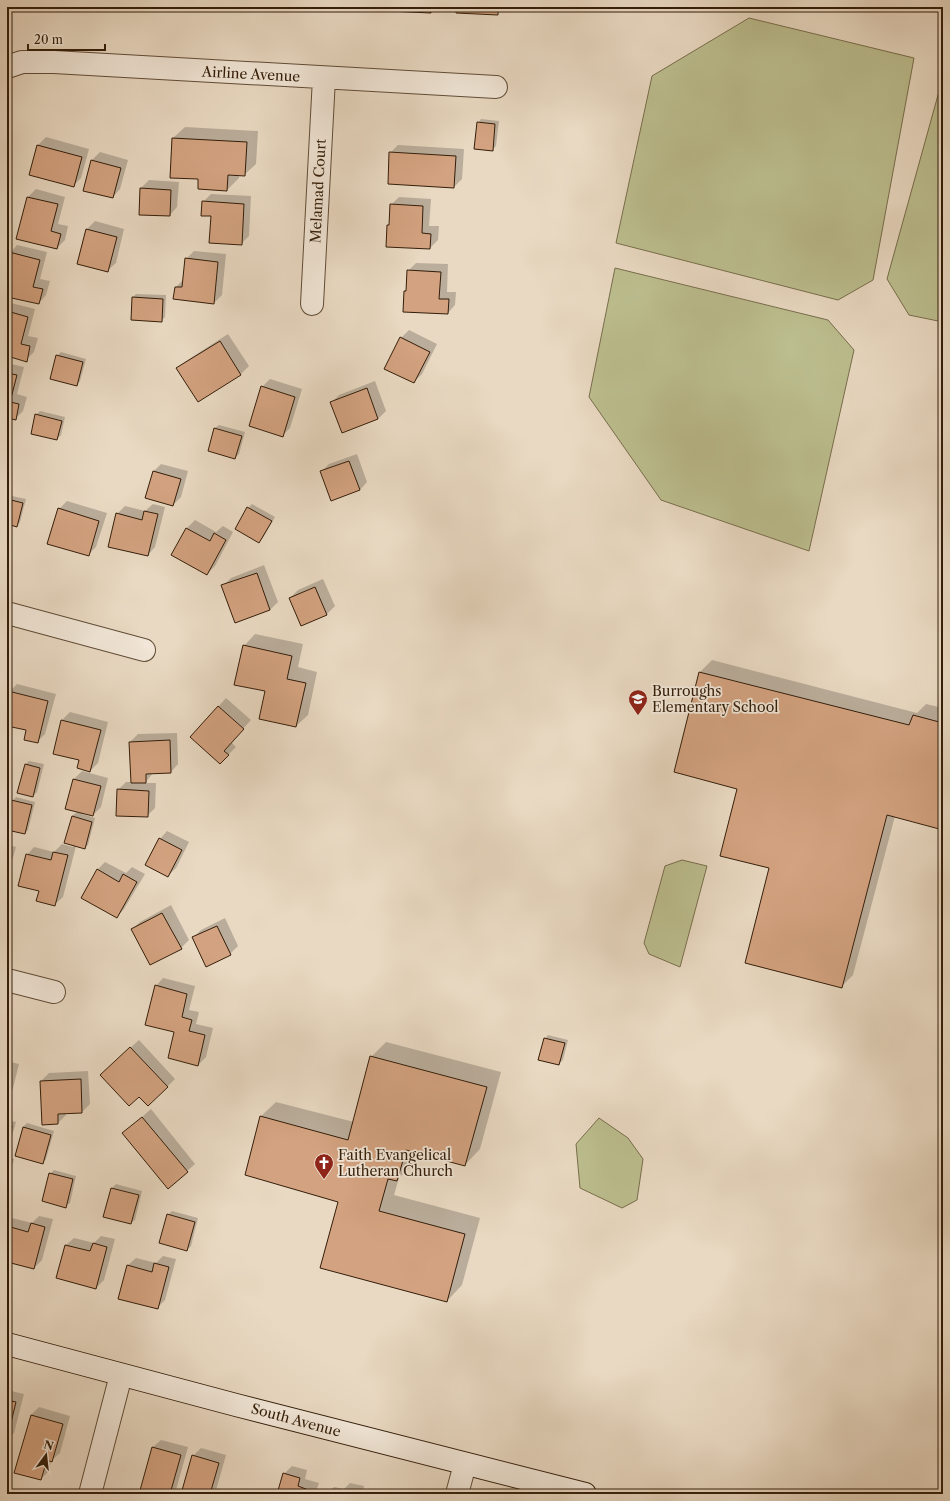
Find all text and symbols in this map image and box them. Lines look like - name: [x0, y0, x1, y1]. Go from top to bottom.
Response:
- scale bar: [28, 26, 105, 52]
- text: 20 m: [34, 32, 63, 47]
- street label: Airline Avenue: [200, 62, 301, 86]
- street label: Melamad Court: [306, 138, 330, 244]
- place label: Burroughs Elementary School: [652, 682, 778, 716]
- school or university icon: Burroughs Elementary School: [627, 688, 649, 716]
- place label: Faith Evangelical Lutheran Church: [338, 1146, 453, 1180]
- church icon: Faith Evangelical Lutheran Church: [313, 1152, 335, 1180]
- street label: South Avenue: [249, 1399, 343, 1441]
- north arrow: [26, 1435, 66, 1475]
- text: N: [42, 1437, 55, 1453]

